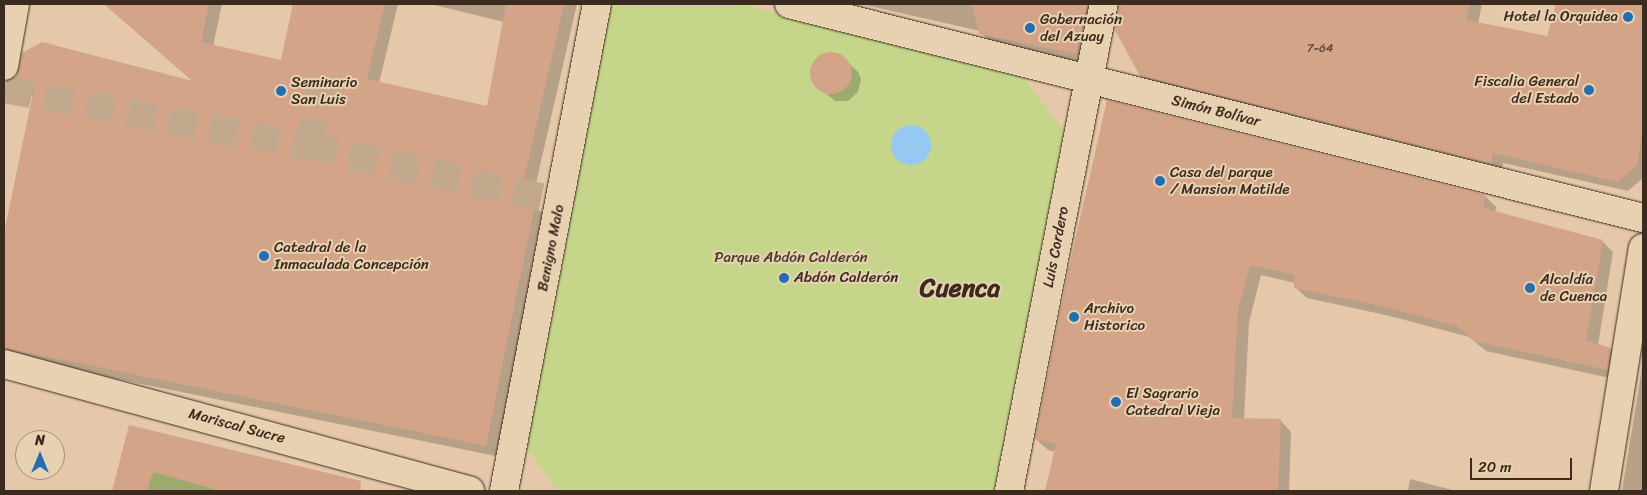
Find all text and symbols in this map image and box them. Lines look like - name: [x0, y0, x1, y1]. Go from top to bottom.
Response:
- place label: Hotel la Orquidea: [1504, 8, 1618, 26]
- place label: Gobernación del Azuay: [1040, 10, 1122, 45]
- marker: Hotel la Orquidea: [1622, 11, 1634, 23]
- marker: Gobernación del Azuay: [1024, 22, 1036, 34]
- house number: 7-64: [1307, 42, 1333, 56]
- place label: Fiscalia General del Estado: [1474, 72, 1579, 107]
- place label: Seminario San Luis: [291, 73, 357, 108]
- marker: Fiscalia General del Estado: [1583, 84, 1595, 96]
- marker: Seminario San Luis: [275, 85, 287, 97]
- street label: Simón Bolívar: [1170, 91, 1262, 131]
- place label: Casa del parque / Mansion Matilde: [1170, 163, 1290, 198]
- marker: Casa del parque / Mansion Matilde: [1154, 175, 1166, 187]
- street label: Benigno Malo: [534, 203, 568, 293]
- street label: Luis Cordero: [1039, 205, 1073, 289]
- place label: Catedral de la Inmaculada Concepción: [274, 238, 429, 273]
- park label: Parque Abdón Calderón: [714, 249, 868, 267]
- marker: Catedral de la Inmaculada Concepción: [258, 250, 270, 262]
- place label: Abdón Calderón: [794, 269, 898, 287]
- place label: Alcaldía de Cuenca: [1540, 270, 1608, 305]
- marker: Abdón Calderón: [778, 272, 790, 284]
- district label: Cuenca: [920, 273, 1000, 303]
- marker: Alcaldía de Cuenca: [1524, 282, 1536, 294]
- place label: Archivo Historico: [1084, 299, 1145, 334]
- marker: Archivo Historico: [1068, 311, 1080, 323]
- place label: El Sagrario Catedral Vieja: [1126, 384, 1220, 419]
- marker: El Sagrario Catedral Vieja: [1110, 396, 1122, 408]
- street label: Mariscal Sucre: [187, 405, 287, 447]
- text: N: [35, 428, 45, 453]
- north arrow: [15, 430, 65, 480]
- scale bar: [1472, 448, 1574, 480]
- text: 20 m: [1478, 454, 1512, 480]

